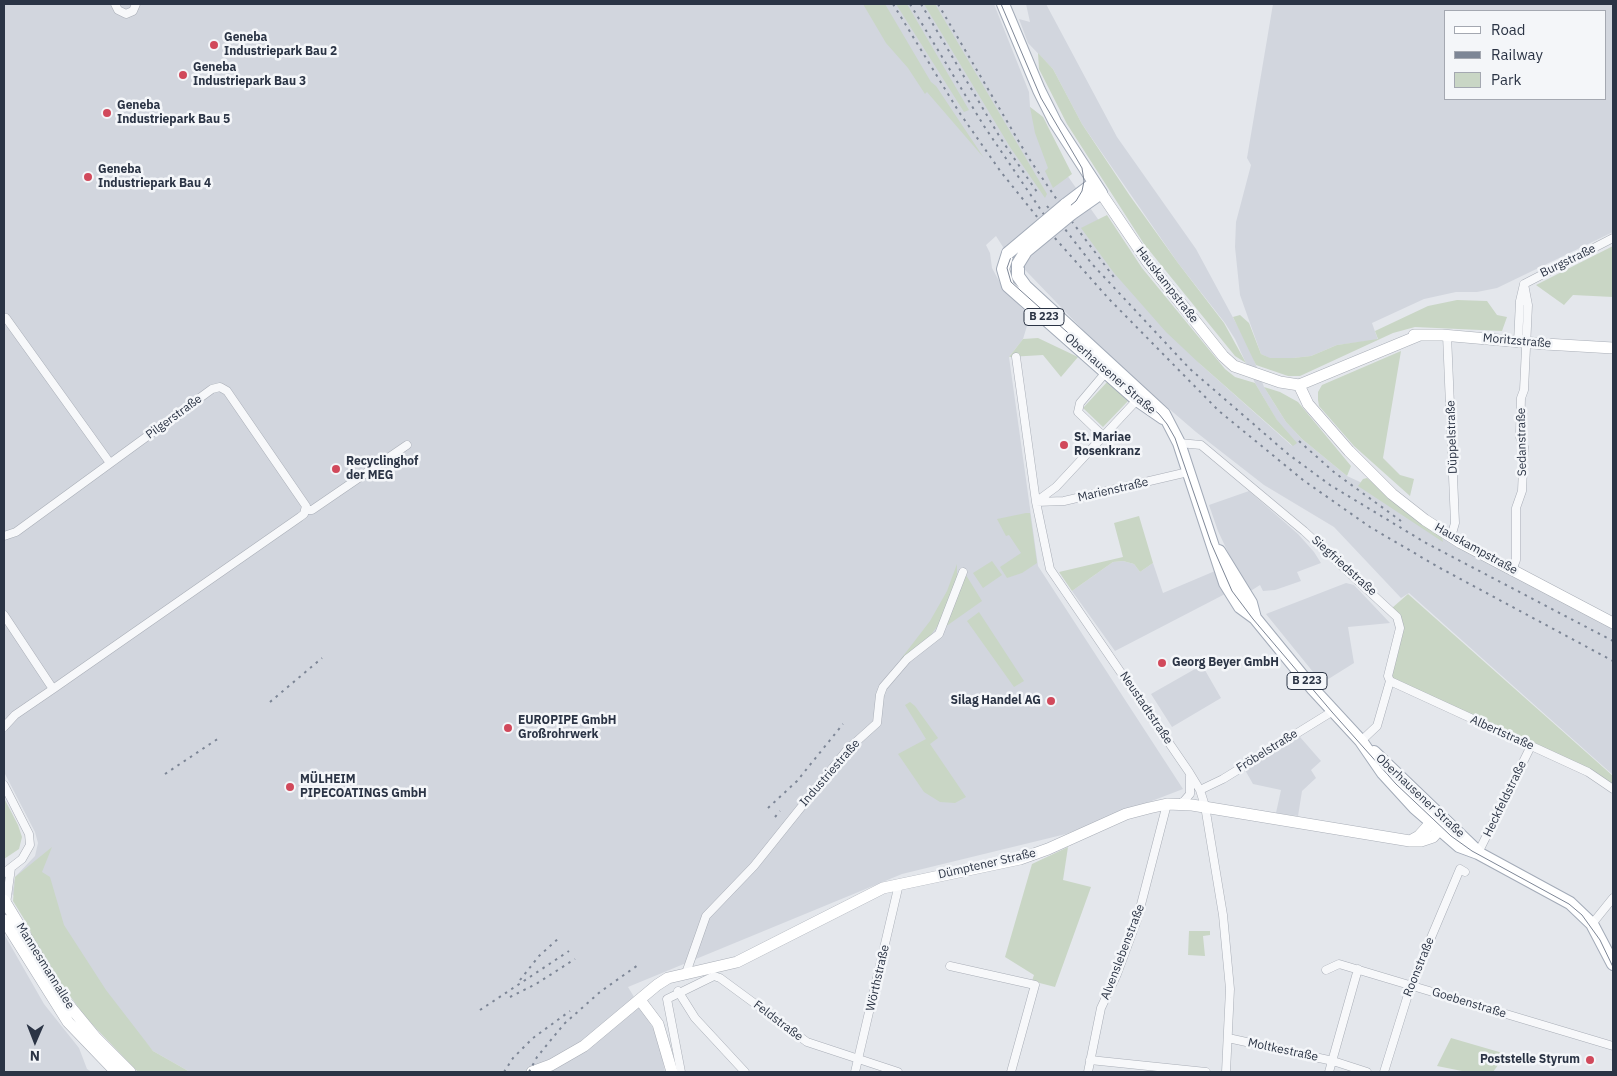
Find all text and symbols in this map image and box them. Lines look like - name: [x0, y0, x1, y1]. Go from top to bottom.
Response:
- legend: [1444, 10, 1607, 100]
- text: Road: [1491, 20, 1526, 39]
- place label: Geneba Industriepark Bau 2: [224, 31, 337, 59]
- marker: Geneba Industriepark Bau 2: [208, 39, 220, 51]
- text: Railway: [1491, 45, 1543, 64]
- place label: Geneba Industriepark Bau 3: [193, 61, 306, 89]
- marker: Geneba Industriepark Bau 3: [177, 69, 189, 81]
- text: Park: [1491, 70, 1521, 89]
- place label: Geneba Industriepark Bau 5: [117, 99, 230, 127]
- marker: Geneba Industriepark Bau 5: [101, 107, 113, 119]
- place label: Geneba Industriepark Bau 4: [98, 163, 211, 191]
- marker: Geneba Industriepark Bau 4: [82, 171, 94, 183]
- street label: Burgstraße: [1538, 241, 1598, 281]
- street label: Hauskampstraße: [1133, 244, 1201, 326]
- road number: B 223: [1024, 308, 1064, 326]
- street label: Oberhausener Straße: [1062, 331, 1158, 417]
- street label: Moritzstraße: [1482, 331, 1552, 351]
- street label: Pilgerstraße: [143, 392, 205, 442]
- street label: Düppelstraße: [1444, 400, 1460, 474]
- street label: Sedanstraße: [1514, 408, 1530, 476]
- place label: St. Mariae Rosenkranz: [1074, 431, 1140, 459]
- marker: St. Mariae Rosenkranz: [1058, 439, 1070, 451]
- place label: Recyclinghof der MEG: [346, 455, 418, 483]
- marker: Recyclinghof der MEG: [330, 463, 342, 475]
- street label: Marienstraße: [1076, 475, 1150, 505]
- street label: Hauskampstraße: [1432, 520, 1520, 578]
- street label: Siegfriedstraße: [1308, 533, 1380, 599]
- place label: Georg Beyer GmbH: [1172, 656, 1279, 670]
- marker: Georg Beyer GmbH: [1156, 657, 1168, 669]
- street label: Neustadtstraße: [1116, 669, 1176, 747]
- road number: B 223: [1287, 672, 1327, 689]
- place label: Silag Handel AG: [950, 694, 1041, 708]
- marker: Silag Handel AG: [1045, 695, 1057, 707]
- street label: Albertstraße: [1468, 713, 1536, 753]
- place label: EUROPIPE GmbH Großrohrwerk: [518, 714, 617, 742]
- marker: EUROPIPE GmbH Großrohrwerk: [502, 722, 514, 734]
- street label: Fröbelstraße: [1234, 727, 1300, 775]
- street label: Industriestraße: [797, 736, 863, 810]
- street label: Oberhausener Straße: [1373, 751, 1467, 841]
- street label: Heckfeldstraße: [1480, 759, 1530, 839]
- place label: MÜLHEIM PIPECOATINGS GmbH: [300, 773, 427, 801]
- marker: MÜLHEIM PIPECOATINGS GmbH: [284, 781, 296, 793]
- street label: Dümptener Straße: [937, 846, 1037, 882]
- street label: Alvenslebenstraße: [1098, 902, 1148, 1002]
- street label: Mannesmannallee: [13, 920, 77, 1012]
- street label: Roonstraße: [1401, 935, 1437, 999]
- street label: Wörthstraße: [863, 943, 893, 1013]
- street label: Goebenstraße: [1430, 985, 1508, 1021]
- street label: Feldstraße: [750, 998, 806, 1044]
- north arrow: [10, 1016, 60, 1066]
- street label: Moltkestraße: [1246, 1036, 1320, 1064]
- text: N: [30, 1047, 40, 1065]
- place label: Poststelle Styrum: [1480, 1053, 1580, 1067]
- marker: Poststelle Styrum: [1584, 1054, 1596, 1066]

